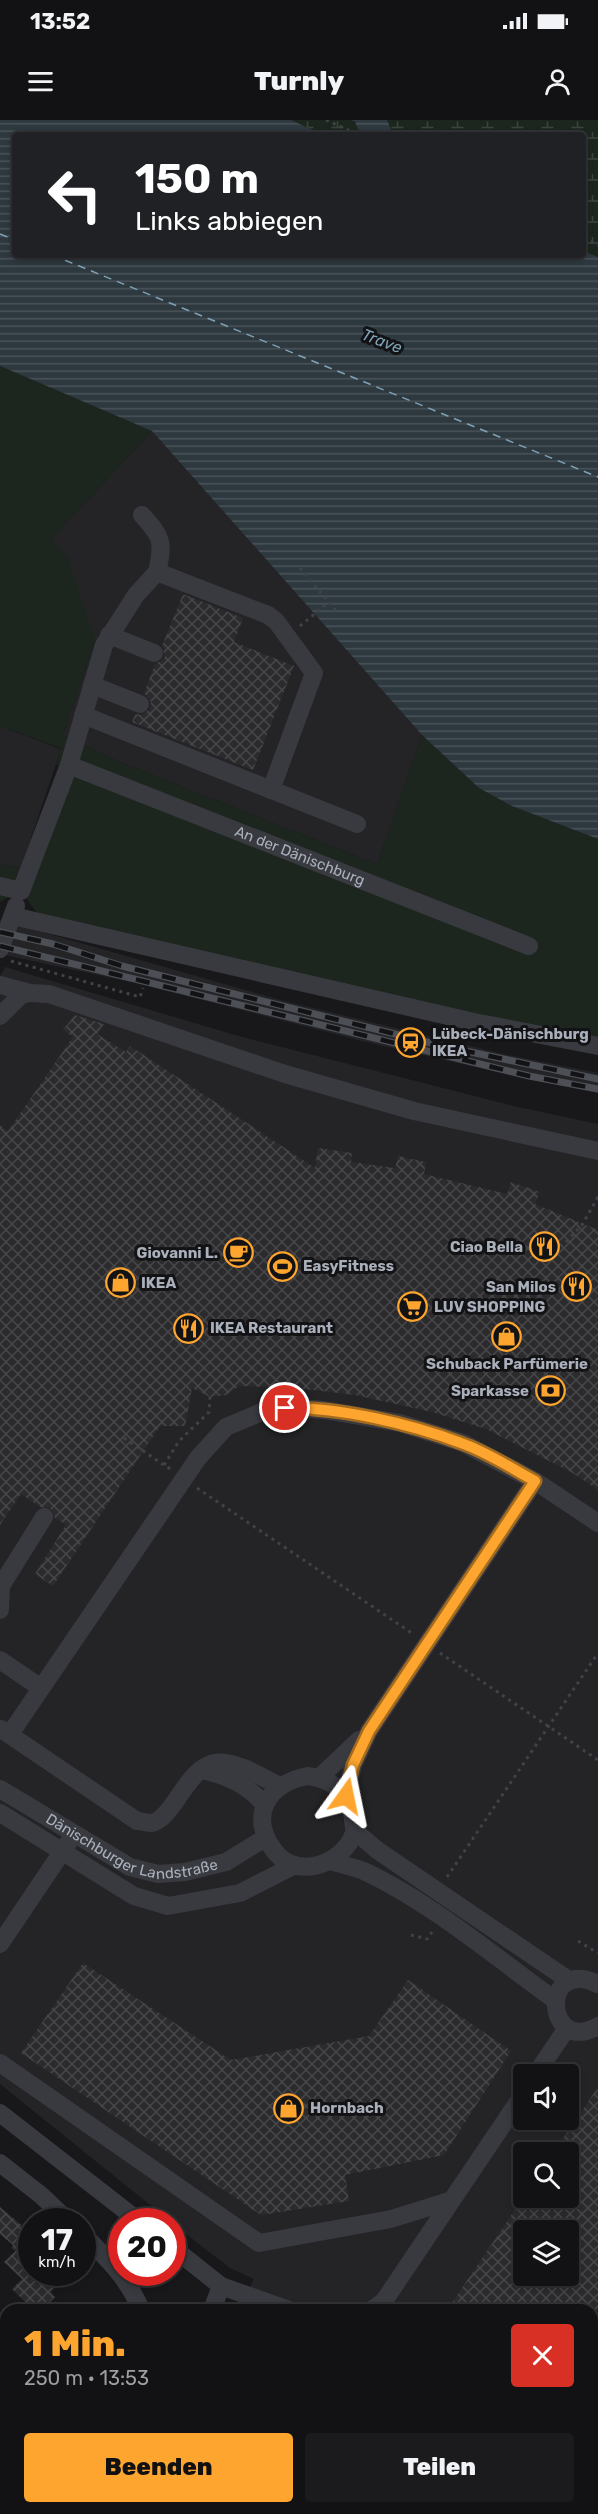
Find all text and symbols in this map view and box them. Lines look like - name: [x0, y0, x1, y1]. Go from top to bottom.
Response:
- text: 13:52: [30, 8, 90, 35]
- icon: menu: [24, 65, 57, 98]
- text: Turnly: [254, 65, 344, 97]
- icon: person: [541, 65, 574, 98]
- text: 150 m: [135, 154, 259, 204]
- icon: left: [36, 156, 114, 234]
- text: Links abbiegen: [135, 205, 323, 237]
- water label: Trave: [359, 325, 405, 357]
- street label: An der Dänischburg: [232, 822, 367, 889]
- place label: Lübeck-Dänischburg IKEA: [432, 1025, 589, 1060]
- station icon: Lübeck-Dänischburg IKEA: [395, 1027, 427, 1059]
- restaurant icon: Ciao Bella: [528, 1231, 560, 1263]
- cafe icon: Giovanni L.: [223, 1237, 255, 1269]
- place label: Ciao Bella: [450, 1238, 523, 1256]
- place label: Giovanni L.: [137, 1244, 218, 1262]
- sports icon: EasyFitness: [266, 1250, 298, 1282]
- place label: EasyFitness: [303, 1257, 394, 1275]
- shop icon: IKEA: [104, 1267, 136, 1299]
- restaurant icon: San Milos: [561, 1271, 593, 1303]
- place label: IKEA: [141, 1274, 176, 1292]
- place label: San Milos: [486, 1278, 556, 1296]
- supermarket icon: LUV SHOPPING: [397, 1291, 429, 1323]
- place label: LUV SHOPPING: [434, 1298, 546, 1316]
- restaurant icon: IKEA Restaurant: [173, 1312, 205, 1344]
- place label: IKEA Restaurant: [210, 1319, 333, 1337]
- shop icon: Schuback Parfümerie: [491, 1321, 523, 1353]
- place label: Schuback Parfümerie: [426, 1355, 588, 1373]
- bank icon: Sparkasse: [534, 1375, 566, 1407]
- pin: [259, 1382, 310, 1433]
- place label: Sparkasse: [451, 1382, 529, 1400]
- icon: arrive: [268, 1391, 301, 1424]
- position arrow: [314, 1764, 378, 1828]
- street label: Dänischburger Landstraße: [43, 1810, 220, 1883]
- map controls: [513, 2064, 579, 2286]
- button: sound: [513, 2064, 579, 2130]
- shop icon: Hornbach: [273, 2092, 305, 2124]
- place label: Hornbach: [310, 2099, 384, 2117]
- button: search: [513, 2142, 579, 2208]
- speed limit sign: 20: [108, 2208, 186, 2286]
- button: layers: [513, 2220, 579, 2286]
- text: 17: [41, 2222, 73, 2258]
- text: km/h: [38, 2253, 76, 2271]
- text: 1 Min.: [24, 2322, 126, 2365]
- button: close: [511, 2324, 574, 2387]
- text: 250 m · 13:53: [24, 2366, 149, 2390]
- button: Beenden: [24, 2433, 293, 2502]
- button: Teilen: [305, 2433, 574, 2502]

